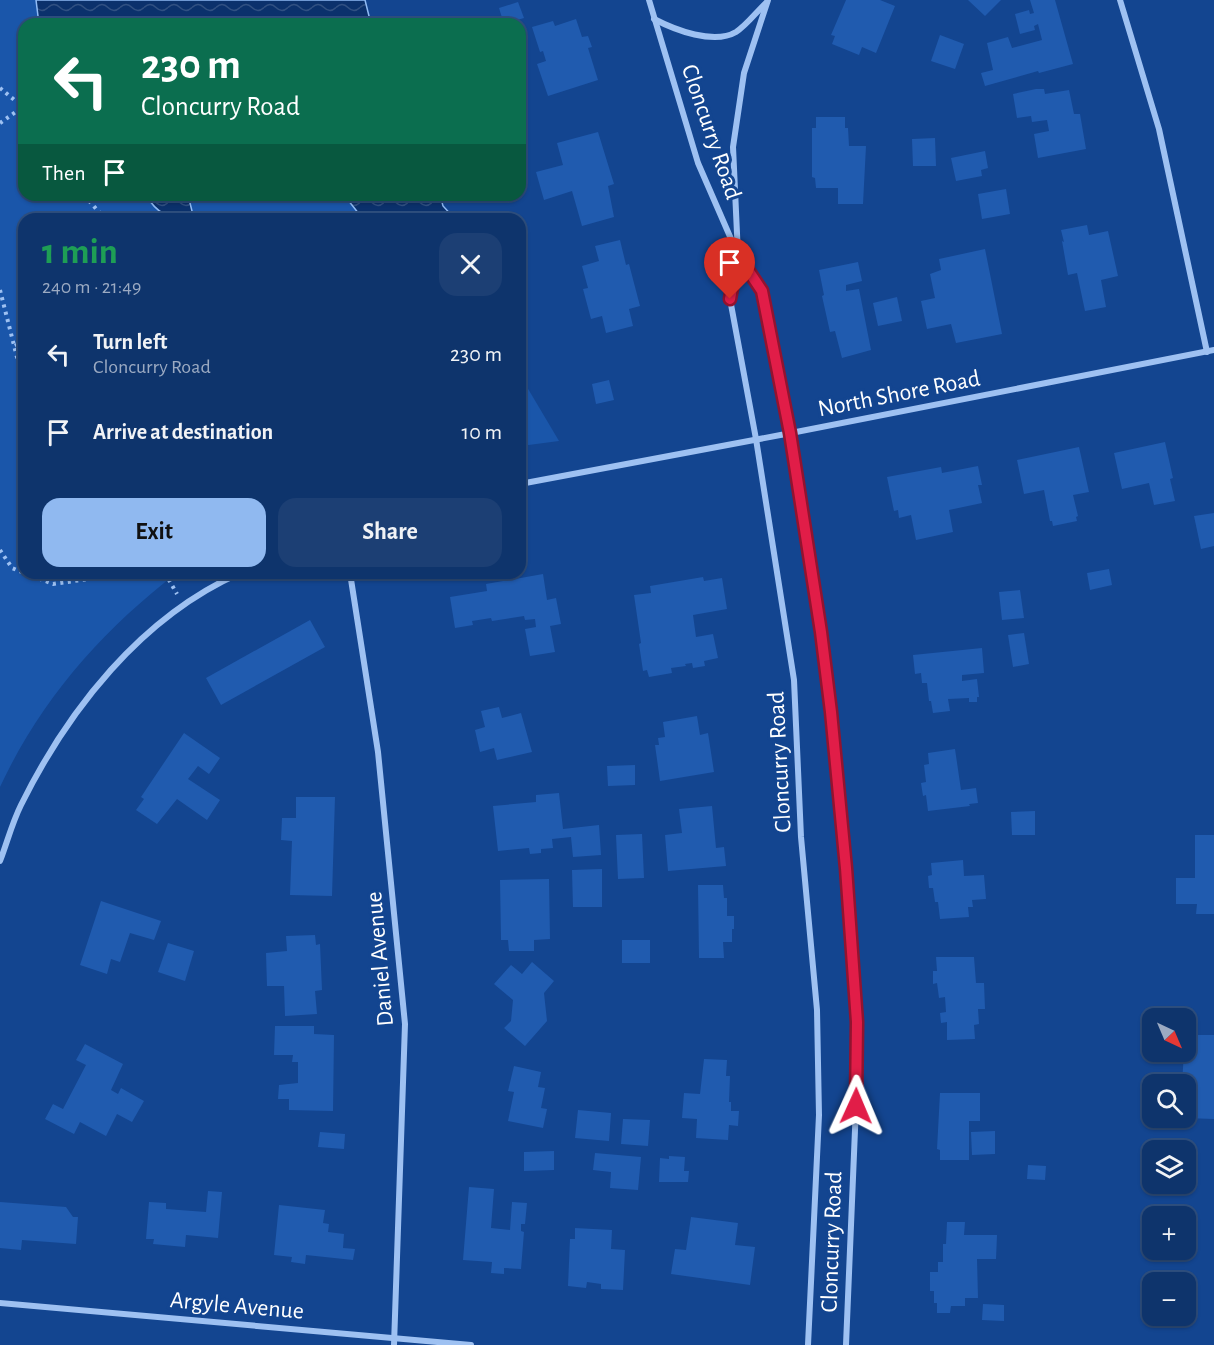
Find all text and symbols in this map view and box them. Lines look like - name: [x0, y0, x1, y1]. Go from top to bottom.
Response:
- icon: left: [42, 42, 120, 120]
- text: 230 m: [141, 44, 241, 86]
- street label: Cloncurry Road: [677, 61, 745, 203]
- text: Cloncurry Road: [141, 93, 300, 120]
- icon: arrive: [98, 156, 131, 189]
- text: Then: [42, 162, 86, 184]
- button: close: [439, 233, 502, 296]
- text: 1 min: [42, 234, 118, 270]
- pin: [704, 237, 755, 299]
- icon: arrive: [713, 246, 746, 279]
- text: 240 m · 21:49: [42, 277, 141, 297]
- text: Turn left: [93, 331, 167, 353]
- icon: left: [42, 338, 75, 371]
- text: 230 m: [450, 343, 502, 365]
- text: Cloncurry Road: [93, 357, 211, 377]
- street label: North Shore Road: [816, 366, 982, 422]
- icon: arrive: [42, 416, 75, 449]
- text: Arrive at destination: [93, 421, 273, 443]
- text: 10 m: [462, 421, 502, 443]
- button: Exit: [42, 498, 266, 567]
- button: Share: [278, 498, 502, 567]
- street label: Cloncurry Road: [764, 691, 796, 833]
- street label: Daniel Avenue: [362, 890, 398, 1028]
- north arrow: [1142, 1008, 1196, 1062]
- map controls: [1142, 1008, 1196, 1326]
- position arrow: [824, 1074, 888, 1138]
- button: search: [1142, 1074, 1196, 1128]
- button: layers: [1142, 1140, 1196, 1194]
- street label: Cloncurry Road: [818, 1171, 846, 1313]
- button: +: [1142, 1206, 1196, 1260]
- button: −: [1142, 1272, 1196, 1326]
- street label: Argyle Avenue: [169, 1288, 305, 1324]

